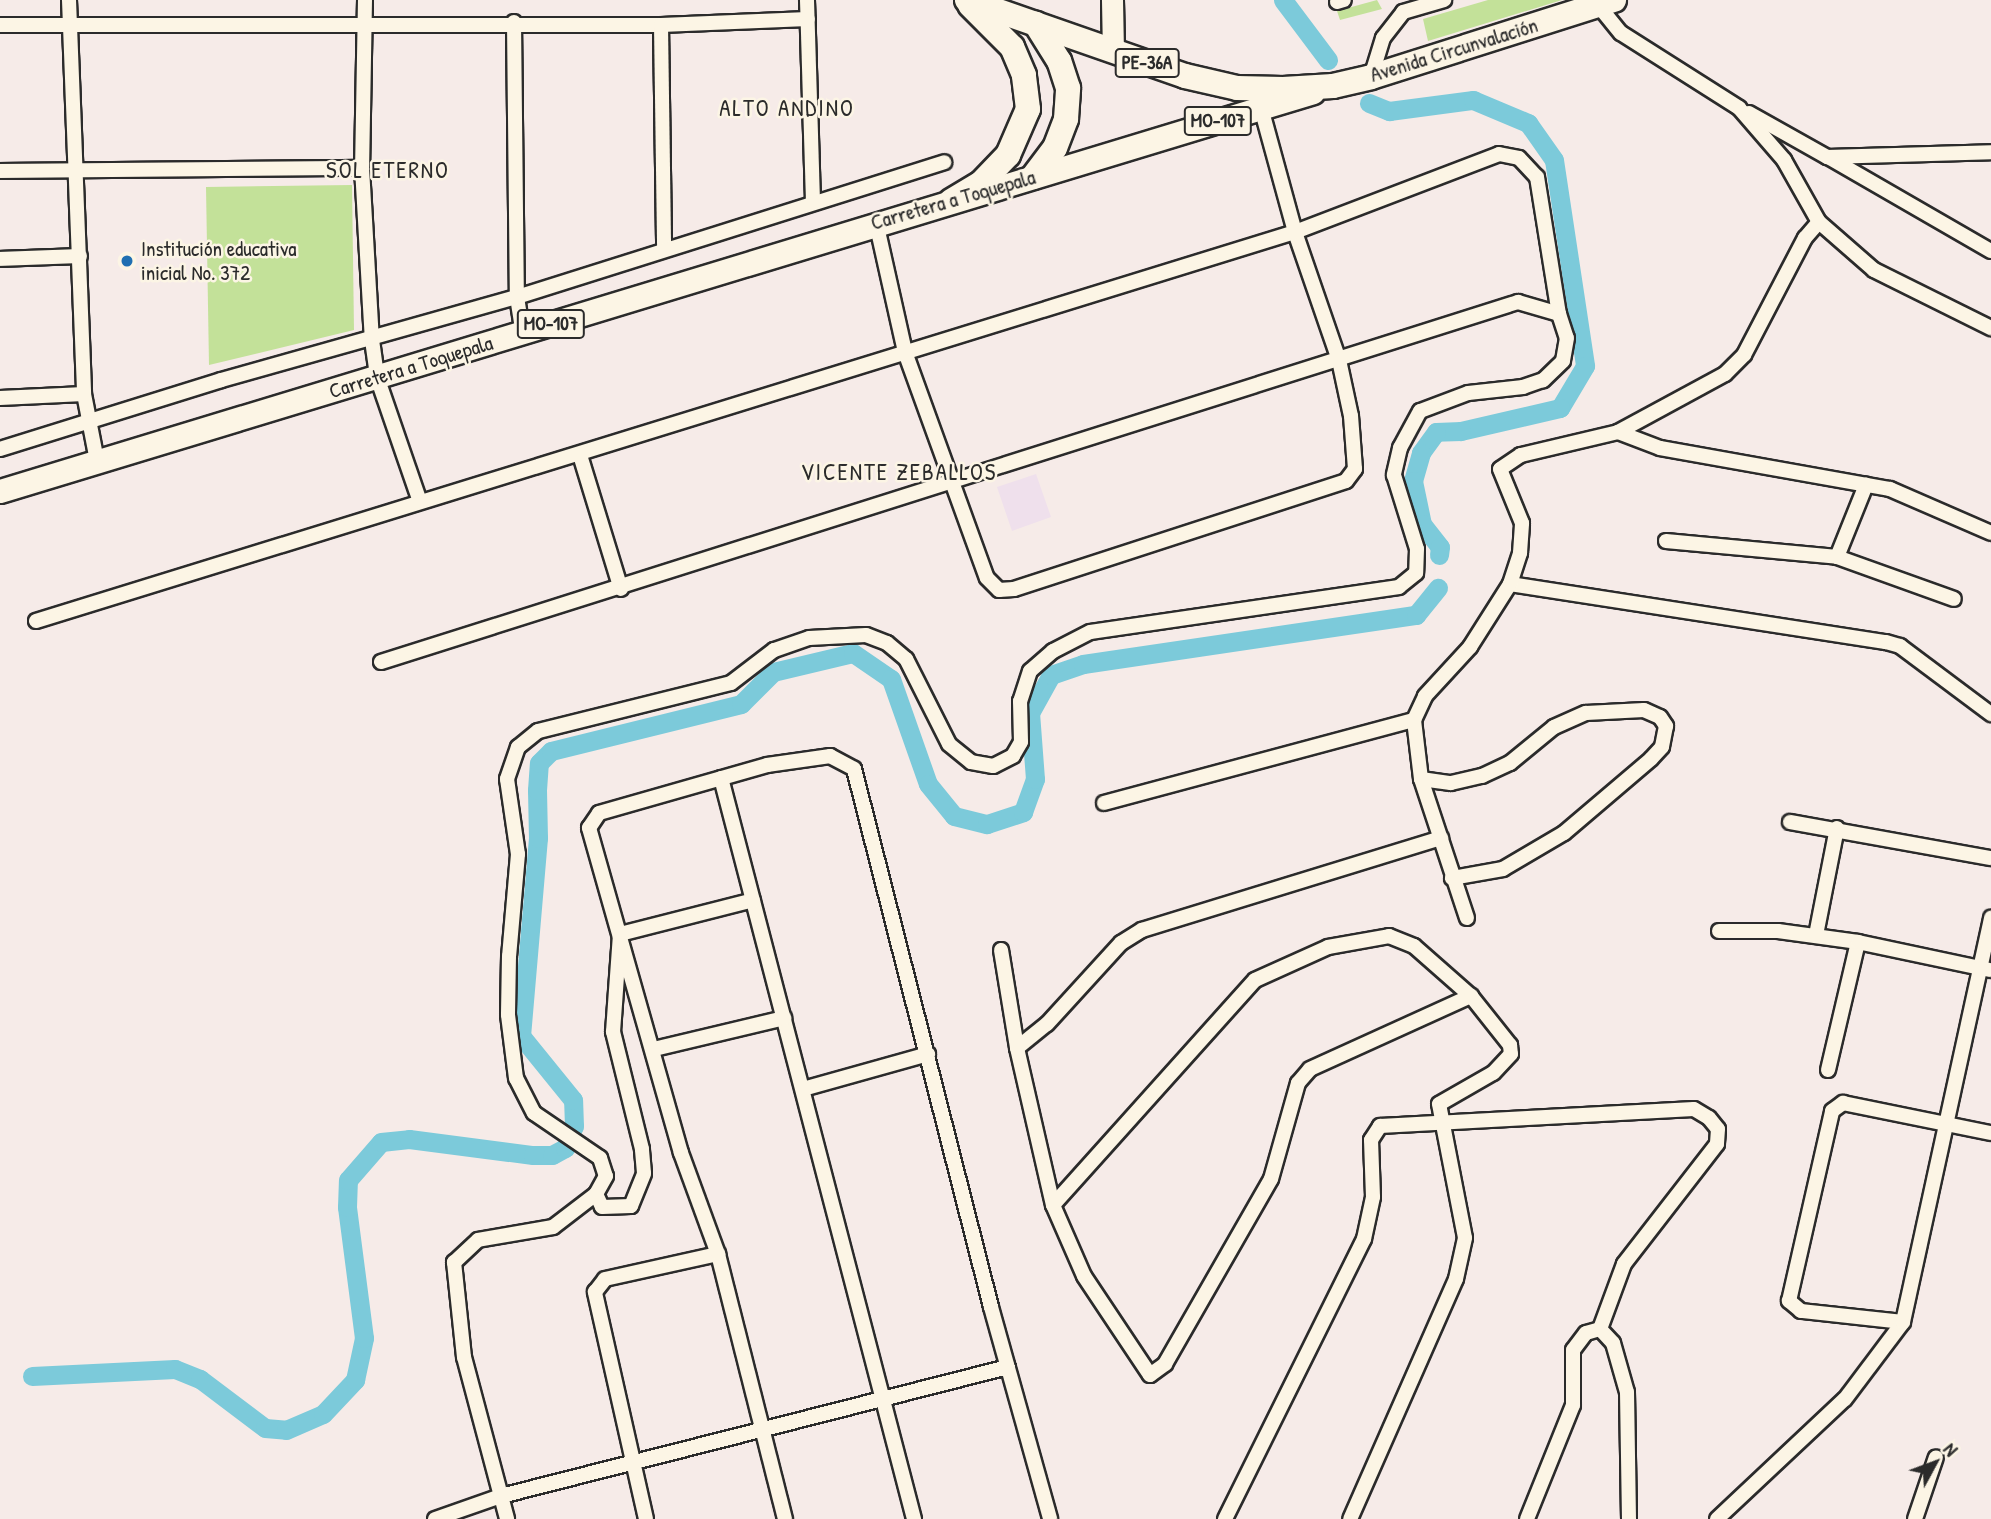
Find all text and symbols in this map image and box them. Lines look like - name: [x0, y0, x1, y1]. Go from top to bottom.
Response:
- street label: Avenida Circunvalación: [1367, 13, 1541, 87]
- road number: PE-36A: [1114, 48, 1180, 78]
- district label: ALTO ANDINO: [721, 94, 853, 122]
- road number: MO-107: [1183, 105, 1253, 136]
- district label: SOL ETERNO: [327, 156, 449, 184]
- street label: Carretera a Toquepala: [868, 164, 1038, 236]
- place label: Institución educativa inicial No. 372: [141, 236, 297, 286]
- marker: Institución educativa inicial No. 372: [119, 253, 135, 269]
- road number: MO-107: [516, 308, 586, 340]
- street label: Carretera a Toquepala: [326, 330, 496, 404]
- district label: VICENTE ZEBALLOS: [803, 458, 995, 486]
- north arrow: [1900, 1428, 1970, 1498]
- text: N: [1938, 1437, 1964, 1462]

